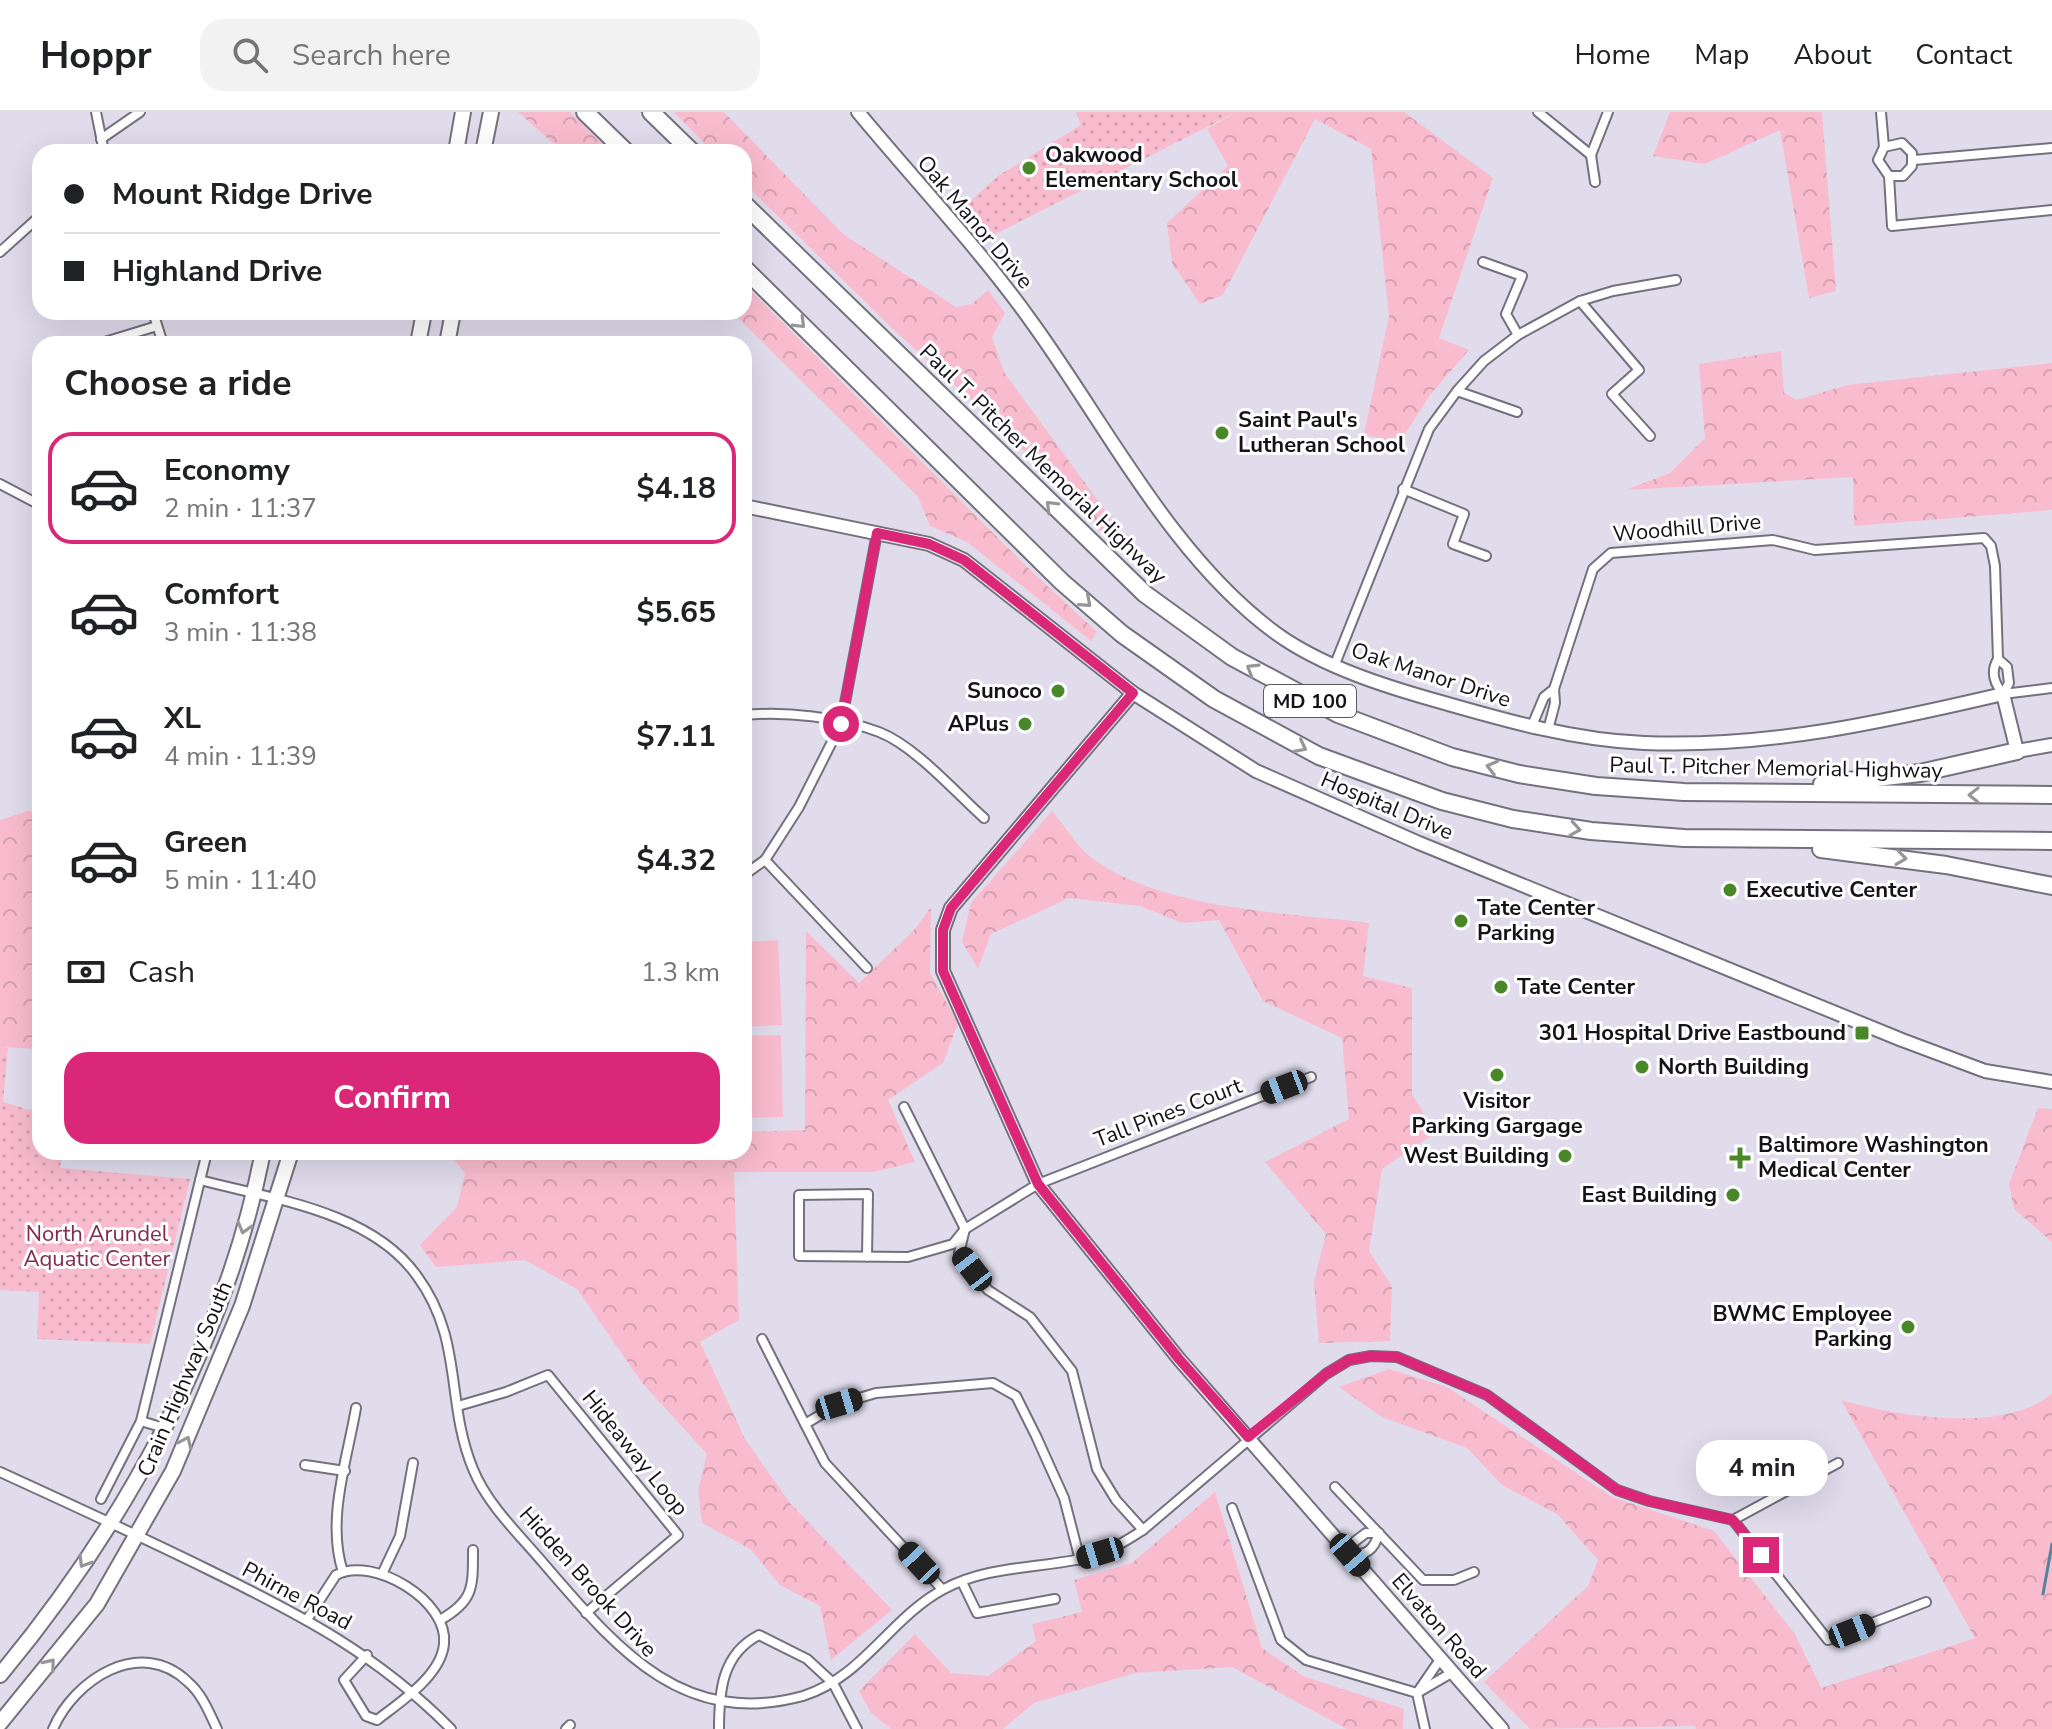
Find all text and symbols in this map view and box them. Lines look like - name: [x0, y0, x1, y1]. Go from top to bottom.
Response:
- search box: [200, 19, 760, 91]
- text: Hoppr: [40, 30, 152, 81]
- icon: search: [228, 33, 272, 77]
- text: Search here: [292, 35, 451, 76]
- text: Home: [1575, 36, 1650, 74]
- text: Map: [1694, 36, 1749, 74]
- text: About: [1793, 36, 1871, 74]
- text: Contact: [1915, 36, 2012, 74]
- place label: Oakwood Elementary School: [1045, 140, 1238, 195]
- street label: Oak Manor Drive: [910, 149, 1040, 295]
- marker: Oakwood Elementary School: [1020, 159, 1038, 177]
- text: Mount Ridge Drive: [112, 174, 373, 215]
- text: Highland Drive: [112, 251, 322, 292]
- one-way arrow: [791, 314, 805, 328]
- street label: Paul T. Pitcher Memorial Highway: [913, 337, 1174, 591]
- text: Choose a ride: [64, 359, 292, 408]
- place label: Saint Paul's Lutheran School: [1238, 405, 1405, 460]
- marker: Saint Paul's Lutheran School: [1213, 424, 1231, 442]
- text: Economy: [164, 450, 290, 491]
- icon: car: [68, 452, 140, 524]
- text: $4.18: [637, 468, 716, 509]
- text: 2 min · 11:37: [164, 491, 317, 526]
- one-way arrow: [1046, 501, 1060, 515]
- street label: Woodhill Drive: [1612, 507, 1762, 549]
- text: Comfort: [164, 574, 279, 615]
- icon: car: [68, 576, 140, 648]
- text: $5.65: [637, 592, 716, 633]
- one-way arrow: [1076, 593, 1091, 607]
- text: 3 min · 11:38: [164, 615, 317, 650]
- street label: Oak Manor Drive: [1347, 635, 1515, 715]
- one-way arrow: [1246, 664, 1261, 679]
- place label: Sunoco: [967, 676, 1042, 706]
- marker: Sunoco: [1049, 682, 1067, 700]
- road number: MD 100: [1264, 685, 1356, 717]
- text: XL: [164, 698, 201, 739]
- icon: car: [68, 700, 140, 772]
- route start: [823, 706, 859, 742]
- place label: APlus: [948, 709, 1009, 739]
- marker: APlus: [1016, 715, 1034, 733]
- text: $7.11: [637, 716, 716, 757]
- one-way arrow: [1292, 737, 1307, 753]
- text: 4 min · 11:39: [164, 739, 317, 774]
- street label: Paul T. Pitcher Memorial Highway: [1609, 750, 1944, 786]
- one-way arrow: [1486, 759, 1499, 776]
- street label: Hospital Drive: [1316, 765, 1458, 847]
- one-way arrow: [1967, 786, 1980, 804]
- one-way arrow: [1569, 820, 1582, 837]
- text: Green: [164, 822, 248, 863]
- icon: car: [68, 824, 140, 896]
- text: $4.32: [637, 840, 716, 881]
- one-way arrow: [1894, 849, 1908, 866]
- text: 5 min · 11:40: [164, 863, 317, 898]
- place label: Executive Center: [1746, 875, 1917, 905]
- marker: Executive Center: [1721, 881, 1739, 899]
- place label: Tate Center Parking: [1477, 893, 1595, 948]
- marker: Tate Center Parking: [1452, 912, 1470, 930]
- icon: cash: [64, 950, 108, 994]
- text: Cash: [128, 952, 195, 993]
- text: 1.3 km: [641, 955, 720, 990]
- place label: Tate Center: [1517, 972, 1635, 1002]
- marker: Tate Center: [1492, 978, 1510, 996]
- place label: 301 Hospital Drive Eastbound: [1539, 1018, 1846, 1048]
- marker: 301 Hospital Drive Eastbound: [1853, 1024, 1871, 1042]
- button: Confirm: [64, 1052, 720, 1144]
- place label: North Building: [1658, 1052, 1809, 1082]
- marker: North Building: [1633, 1058, 1651, 1076]
- marker: Visitor Parking Gargage: [1488, 1066, 1506, 1084]
- car: [1257, 1067, 1311, 1107]
- street label: Tall Pines Court: [1090, 1071, 1247, 1155]
- place label: Visitor Parking Gargage: [1411, 1086, 1583, 1141]
- place label: Baltimore Washington Medical Center: [1758, 1130, 1989, 1185]
- place label: West Building: [1404, 1141, 1549, 1171]
- marker: West Building: [1556, 1147, 1574, 1165]
- marker: Baltimore Washington Medical Center: [1729, 1147, 1751, 1169]
- place label: East Building: [1582, 1180, 1717, 1210]
- marker: East Building: [1724, 1186, 1742, 1204]
- park label: North Arundel Aquatic Center: [24, 1219, 171, 1274]
- one-way arrow: [237, 1220, 254, 1234]
- car: [948, 1243, 996, 1295]
- street label: Crain Highway South: [130, 1277, 240, 1481]
- place label: BWMC Employee Parking: [1712, 1299, 1892, 1354]
- marker: BWMC Employee Parking: [1899, 1318, 1917, 1336]
- street label: Hideaway Loop: [575, 1384, 695, 1522]
- car: [813, 1386, 865, 1422]
- one-way arrow: [176, 1436, 192, 1451]
- callout: 4 min: [1695, 1439, 1827, 1495]
- text: 4 min: [1728, 1450, 1796, 1485]
- street label: Hidden Brook Drive: [512, 1500, 664, 1664]
- car: [1325, 1529, 1375, 1581]
- car: [1074, 1535, 1126, 1571]
- car: [894, 1537, 944, 1589]
- route end: [1743, 1537, 1779, 1573]
- one-way arrow: [79, 1553, 94, 1568]
- street label: Phirne Road: [237, 1554, 357, 1638]
- street label: Elvaton Road: [1385, 1567, 1493, 1685]
- car: [1825, 1611, 1879, 1651]
- one-way arrow: [40, 1658, 55, 1673]

